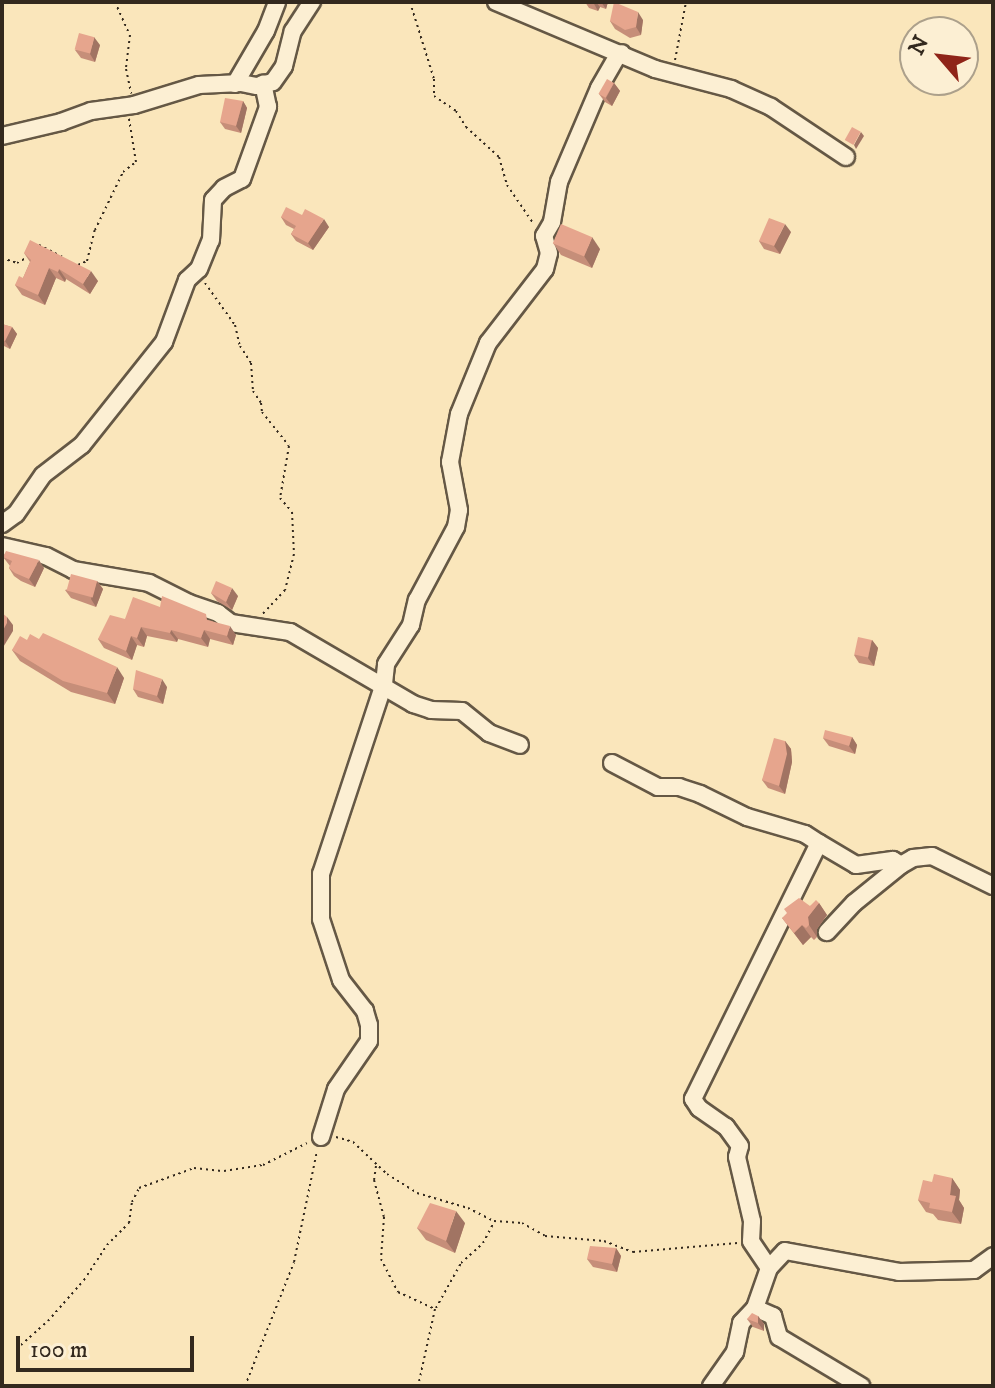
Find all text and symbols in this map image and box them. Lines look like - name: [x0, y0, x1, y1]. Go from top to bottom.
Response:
- north arrow: [899, 16, 979, 96]
- text: N: [903, 31, 935, 60]
- scale bar: [20, 1320, 198, 1370]
- text: 100 m: [30, 1335, 88, 1365]

